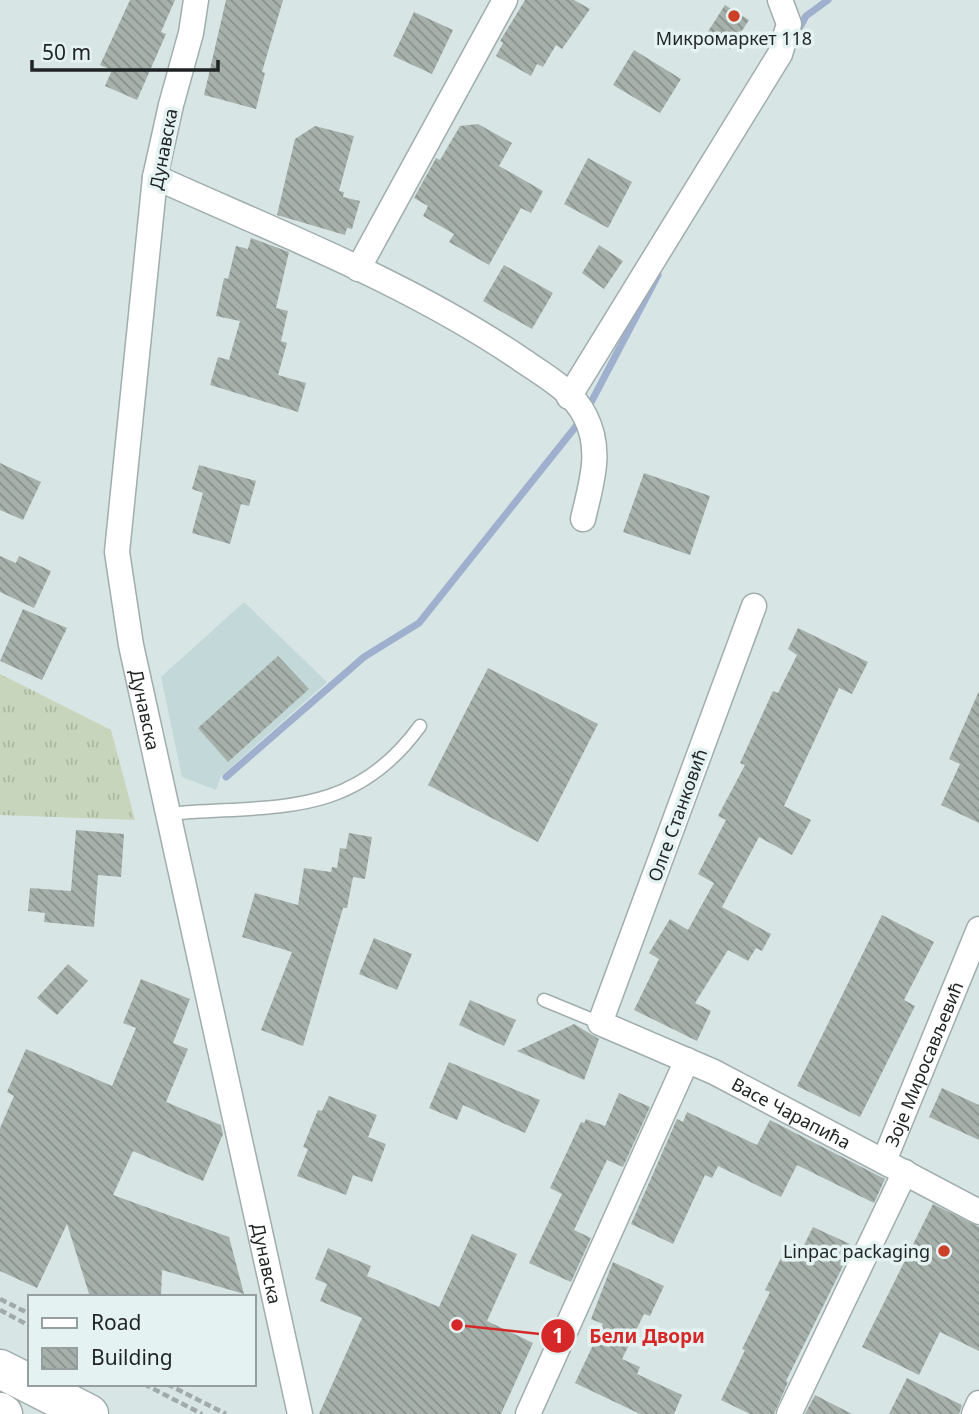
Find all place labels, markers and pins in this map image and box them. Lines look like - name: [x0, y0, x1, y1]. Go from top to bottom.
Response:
- marker: Микромаркет 118: [726, 8, 742, 24]
- place label: Микромаркет 118: [656, 26, 812, 50]
- place label: Linpac packaging: [783, 1239, 930, 1263]
- marker: Linpac packaging: [936, 1243, 952, 1259]
- callout: Бели Двори: [540, 1316, 719, 1356]

